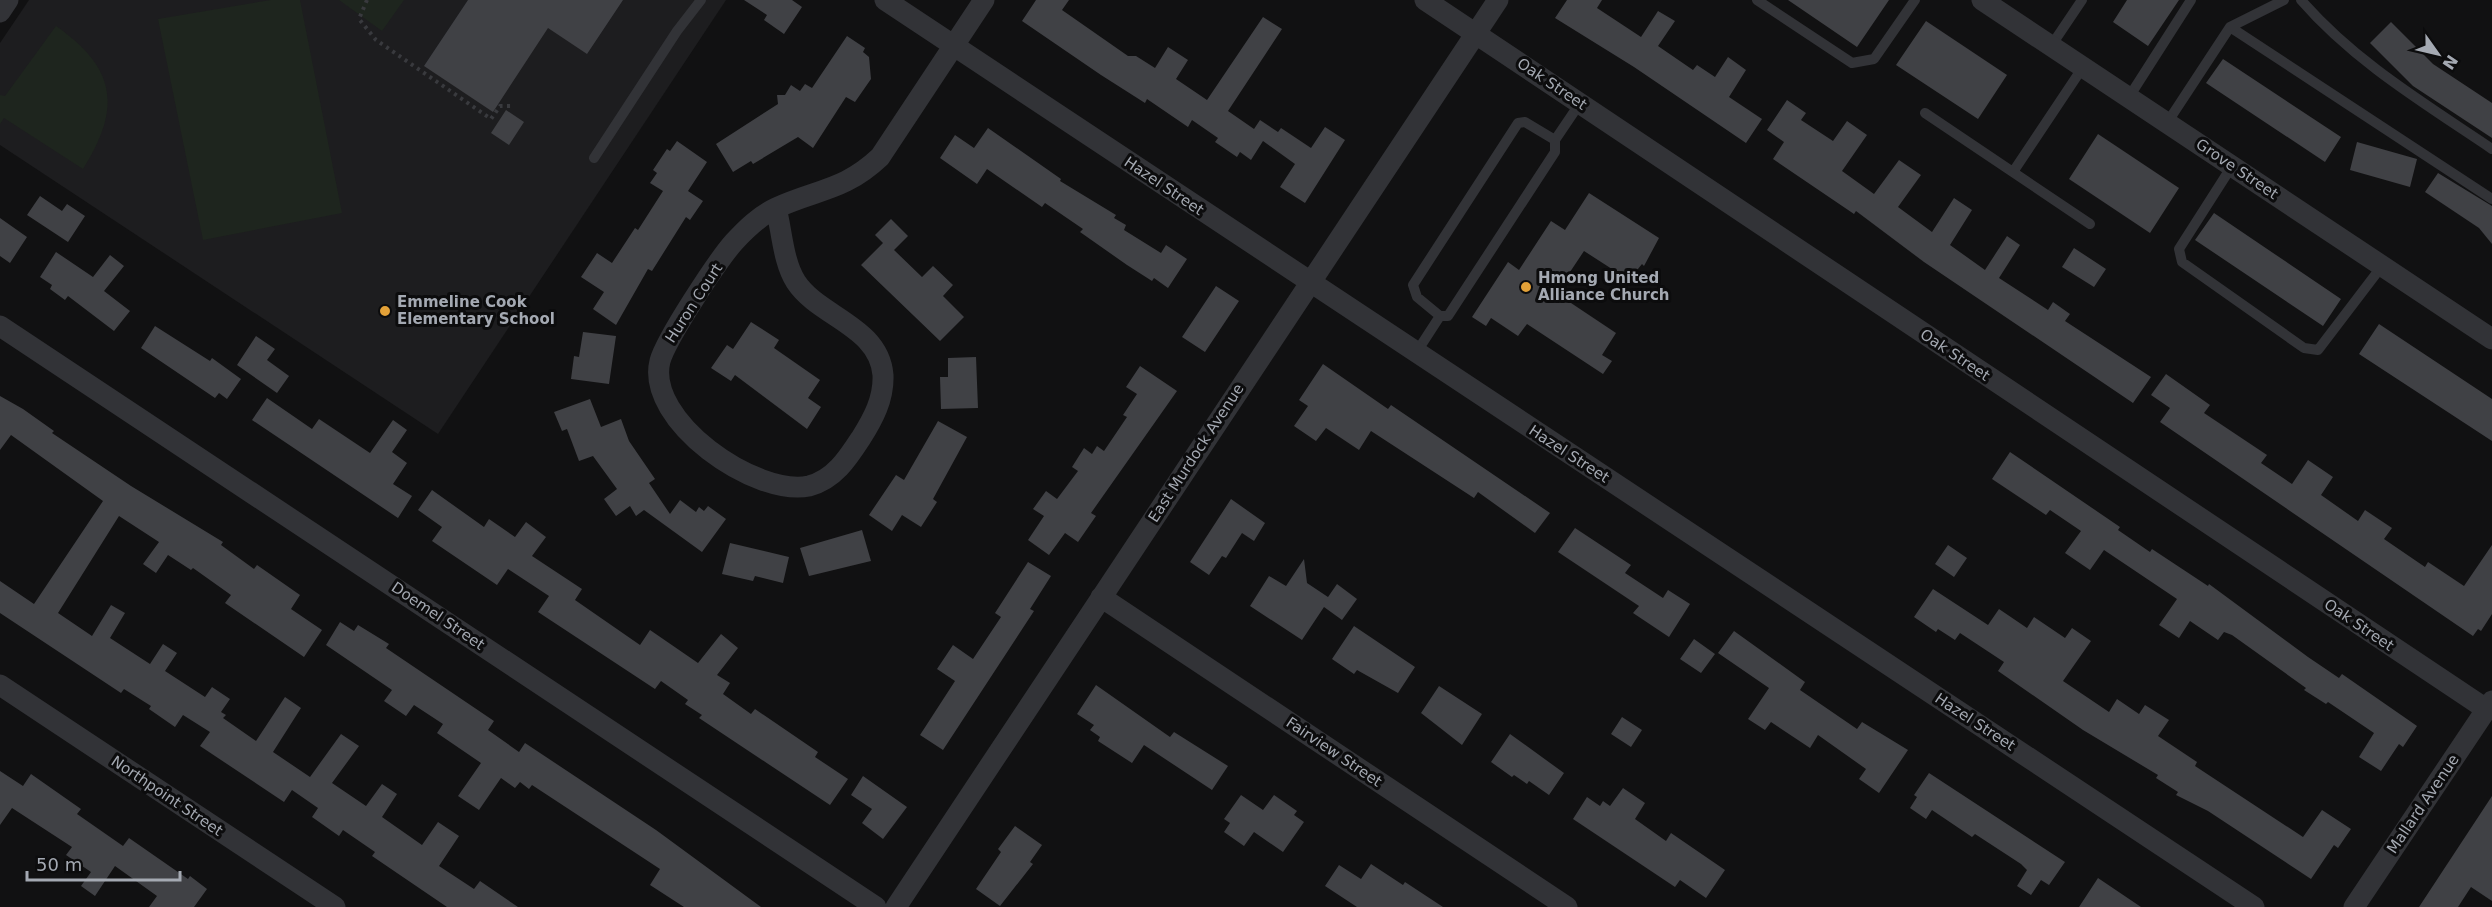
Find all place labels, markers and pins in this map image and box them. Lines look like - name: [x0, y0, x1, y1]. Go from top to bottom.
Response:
- place label: Hmong United Alliance Church: [1538, 269, 1669, 304]
- marker: Hmong United Alliance Church: [1519, 280, 1533, 294]
- place label: Emmeline Cook Elementary School: [397, 293, 555, 328]
- marker: Emmeline Cook Elementary School: [378, 304, 392, 318]

